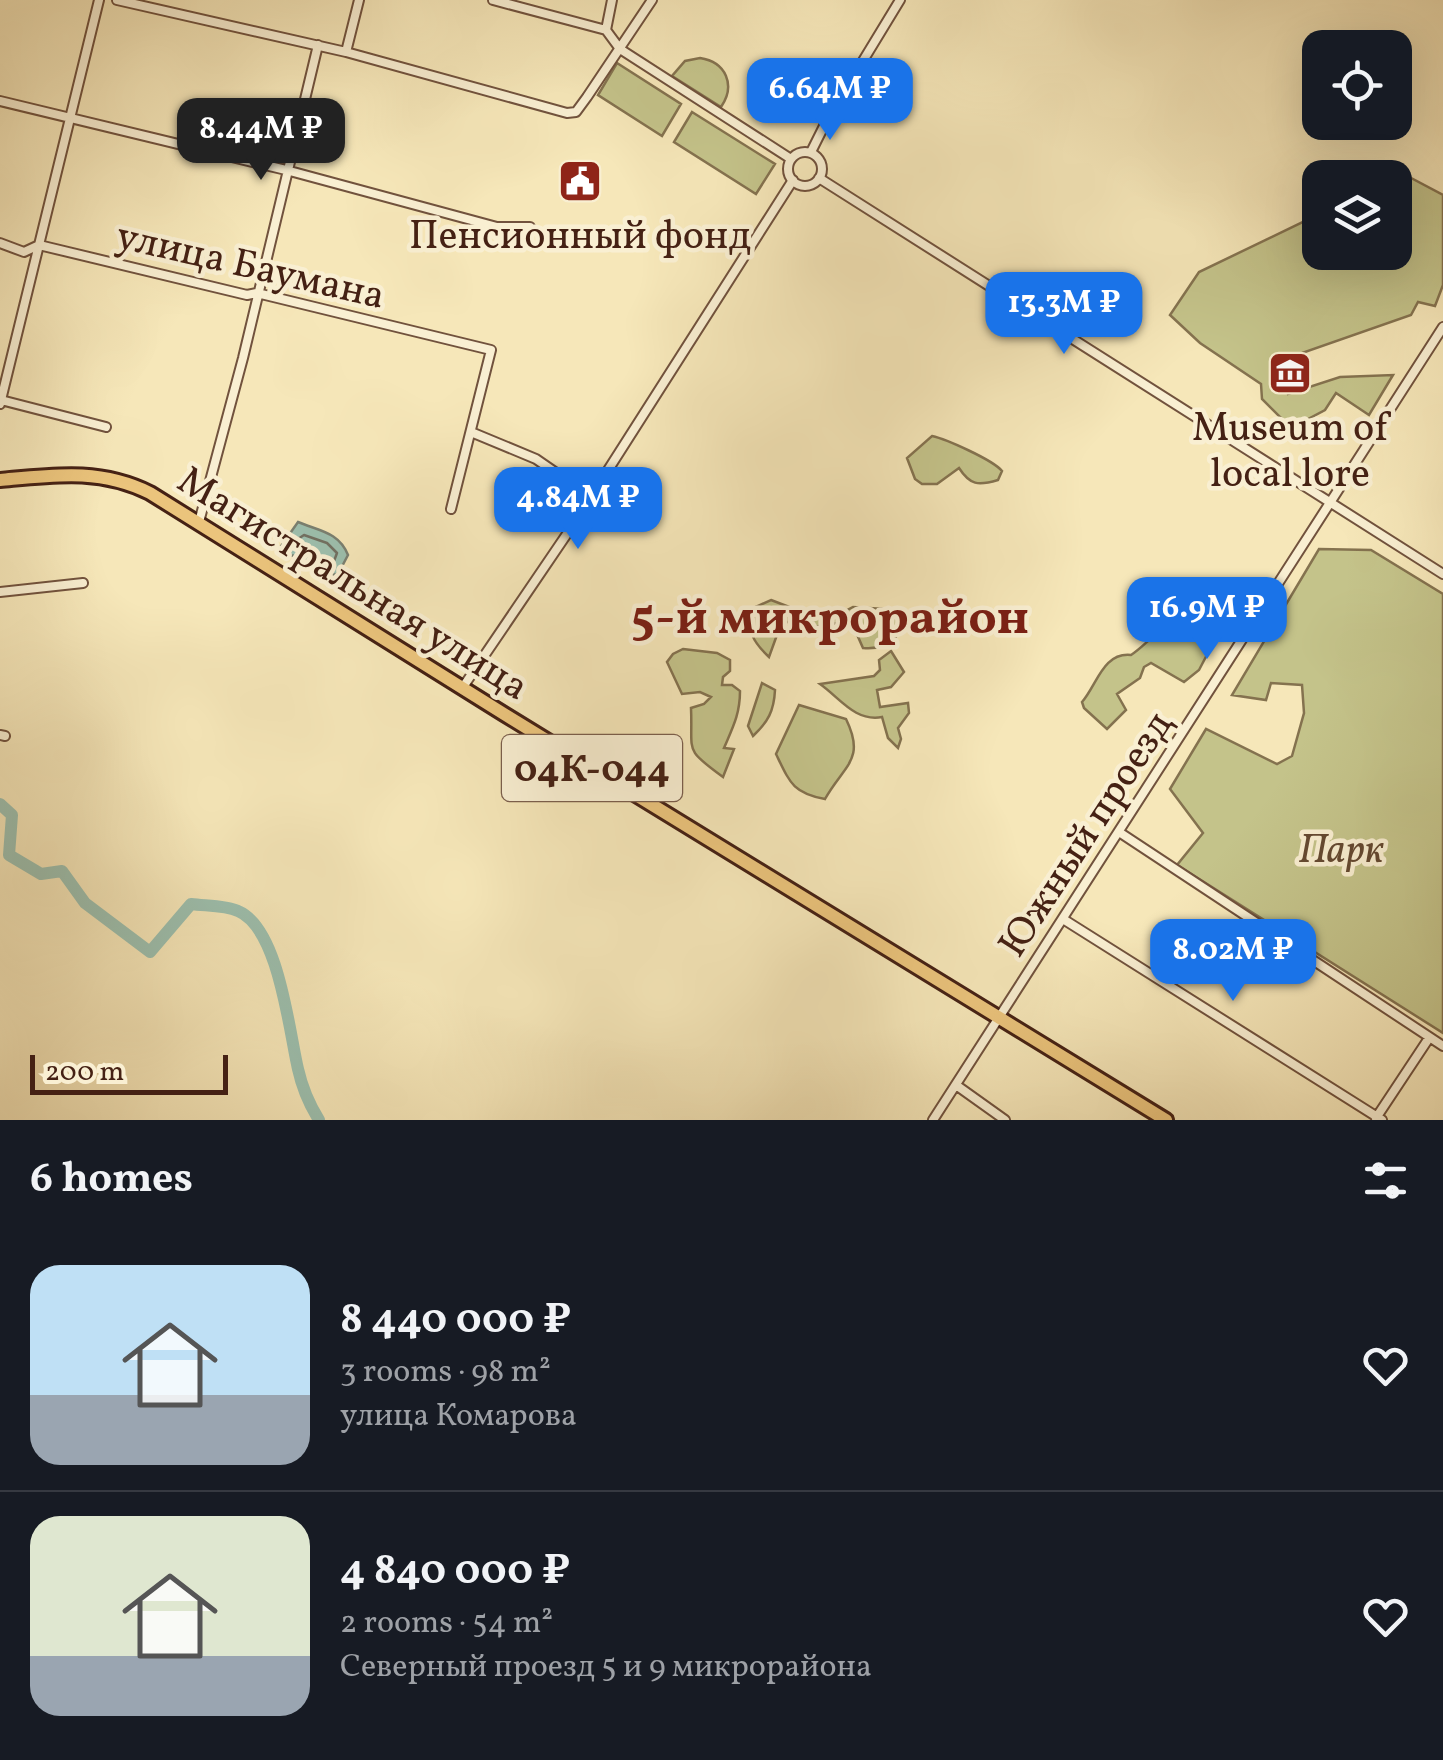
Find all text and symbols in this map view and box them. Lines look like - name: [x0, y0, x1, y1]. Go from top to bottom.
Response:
- map controls: [1302, 30, 1412, 270]
- button: locate: [1302, 30, 1412, 140]
- pin: 6.64M ₽: [738, 58, 922, 143]
- text: 6.64M ₽: [769, 68, 891, 112]
- pin: 8.44M ₽: [169, 98, 353, 183]
- text: 8.44M ₽: [199, 108, 323, 152]
- public building icon: Пенсионный фонд: [557, 158, 603, 204]
- button: layers: [1302, 160, 1412, 270]
- street label: улица Баумана: [110, 210, 390, 326]
- place label: Пенсионный фонд: [409, 210, 751, 266]
- pin: 13.3M ₽: [972, 272, 1156, 357]
- text: 13.3M ₽: [1007, 282, 1121, 326]
- museum icon: Museum of local lore: [1267, 350, 1313, 396]
- place label: Museum of local lore: [1192, 402, 1391, 504]
- street label: Магистральная улица: [166, 454, 538, 716]
- pin: 4.84M ₽: [486, 467, 670, 552]
- text: 4.84M ₽: [516, 477, 640, 521]
- pin: 16.9M ₽: [1115, 577, 1299, 662]
- district label: 5-й микрорайон: [631, 585, 1029, 655]
- text: 16.9M ₽: [1149, 587, 1265, 631]
- street label: Южный проезд: [987, 701, 1188, 969]
- road number: 04К-044: [502, 735, 682, 801]
- park label: Парк: [1299, 824, 1384, 880]
- pin: 8.02M ₽: [1141, 919, 1325, 1004]
- text: 8.02M ₽: [1172, 929, 1294, 973]
- scale bar: [30, 1050, 228, 1094]
- text: 200 m: [45, 1053, 124, 1092]
- text: 6 homes: [30, 1151, 193, 1210]
- icon: filters: [1358, 1153, 1413, 1208]
- text: 8 440 000 ₽: [340, 1292, 571, 1351]
- icon: home: [110, 1305, 230, 1425]
- icon: heart: [1358, 1338, 1413, 1393]
- text: 3 rooms · 98 m²: [340, 1351, 551, 1395]
- text: улица Комарова: [340, 1395, 577, 1439]
- text: 4 840 000 ₽: [340, 1543, 570, 1602]
- icon: home: [110, 1556, 230, 1676]
- icon: heart: [1358, 1589, 1413, 1644]
- text: 2 rooms · 54 m²: [340, 1602, 553, 1646]
- text: Северный проезд 5 и 9 микрорайона: [340, 1646, 872, 1690]

